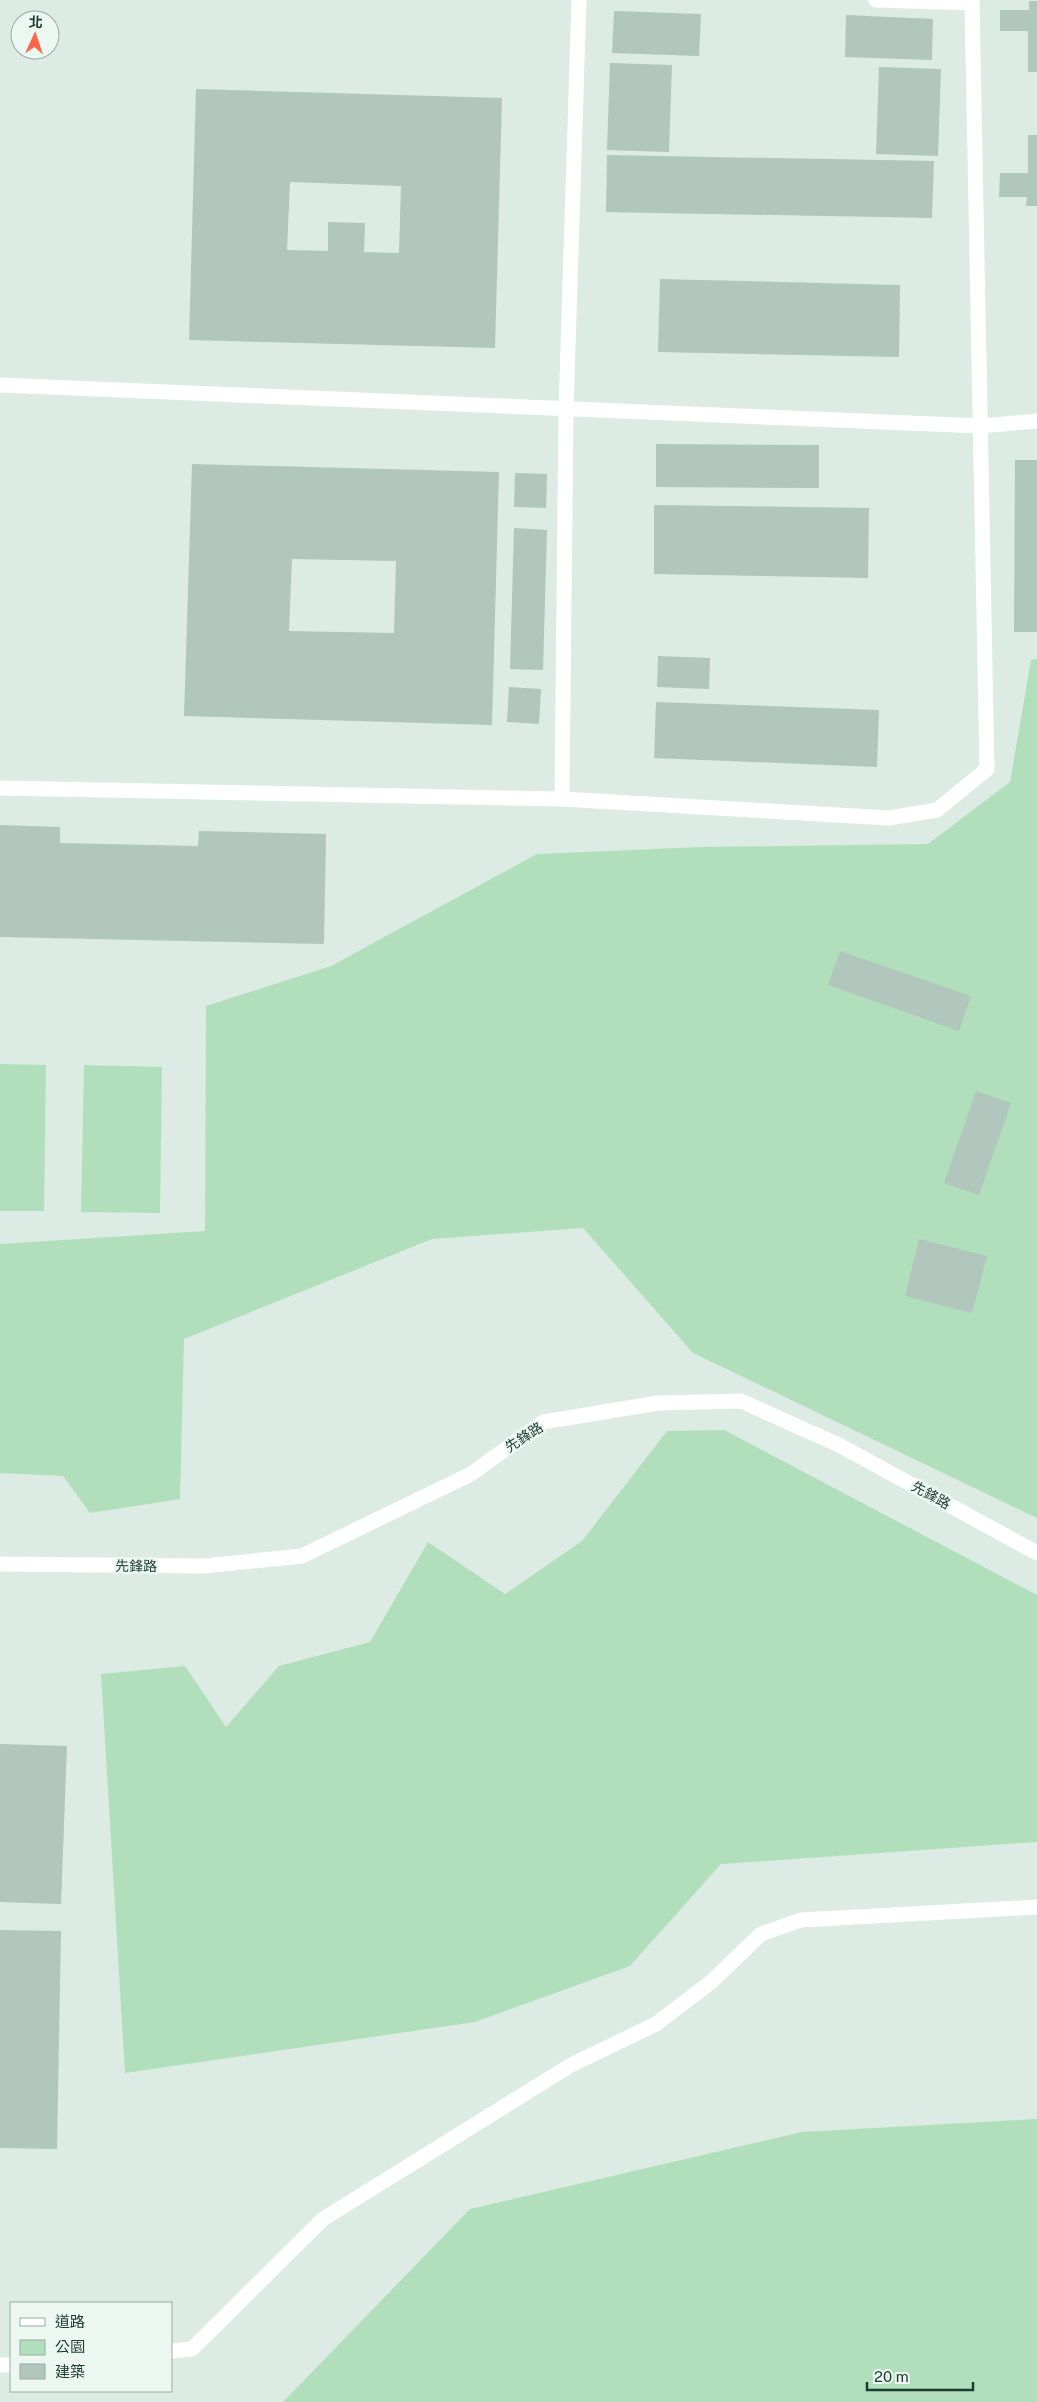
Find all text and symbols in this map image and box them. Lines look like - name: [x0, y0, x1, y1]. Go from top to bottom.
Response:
- north arrow: [10, 10, 60, 60]
- text: 北: [28, 14, 43, 30]
- street label: 先鋒路: [502, 1419, 546, 1455]
- street label: 先鋒路: [909, 1478, 953, 1512]
- street label: 先鋒路: [115, 1558, 157, 1574]
- legend: [10, 2302, 172, 2392]
- text: 道路: [55, 2313, 85, 2330]
- text: 公園: [55, 2338, 85, 2355]
- scale bar: [867, 2360, 973, 2392]
- text: 建築: [55, 2363, 85, 2380]
- text: 20 m: [874, 2368, 909, 2385]

